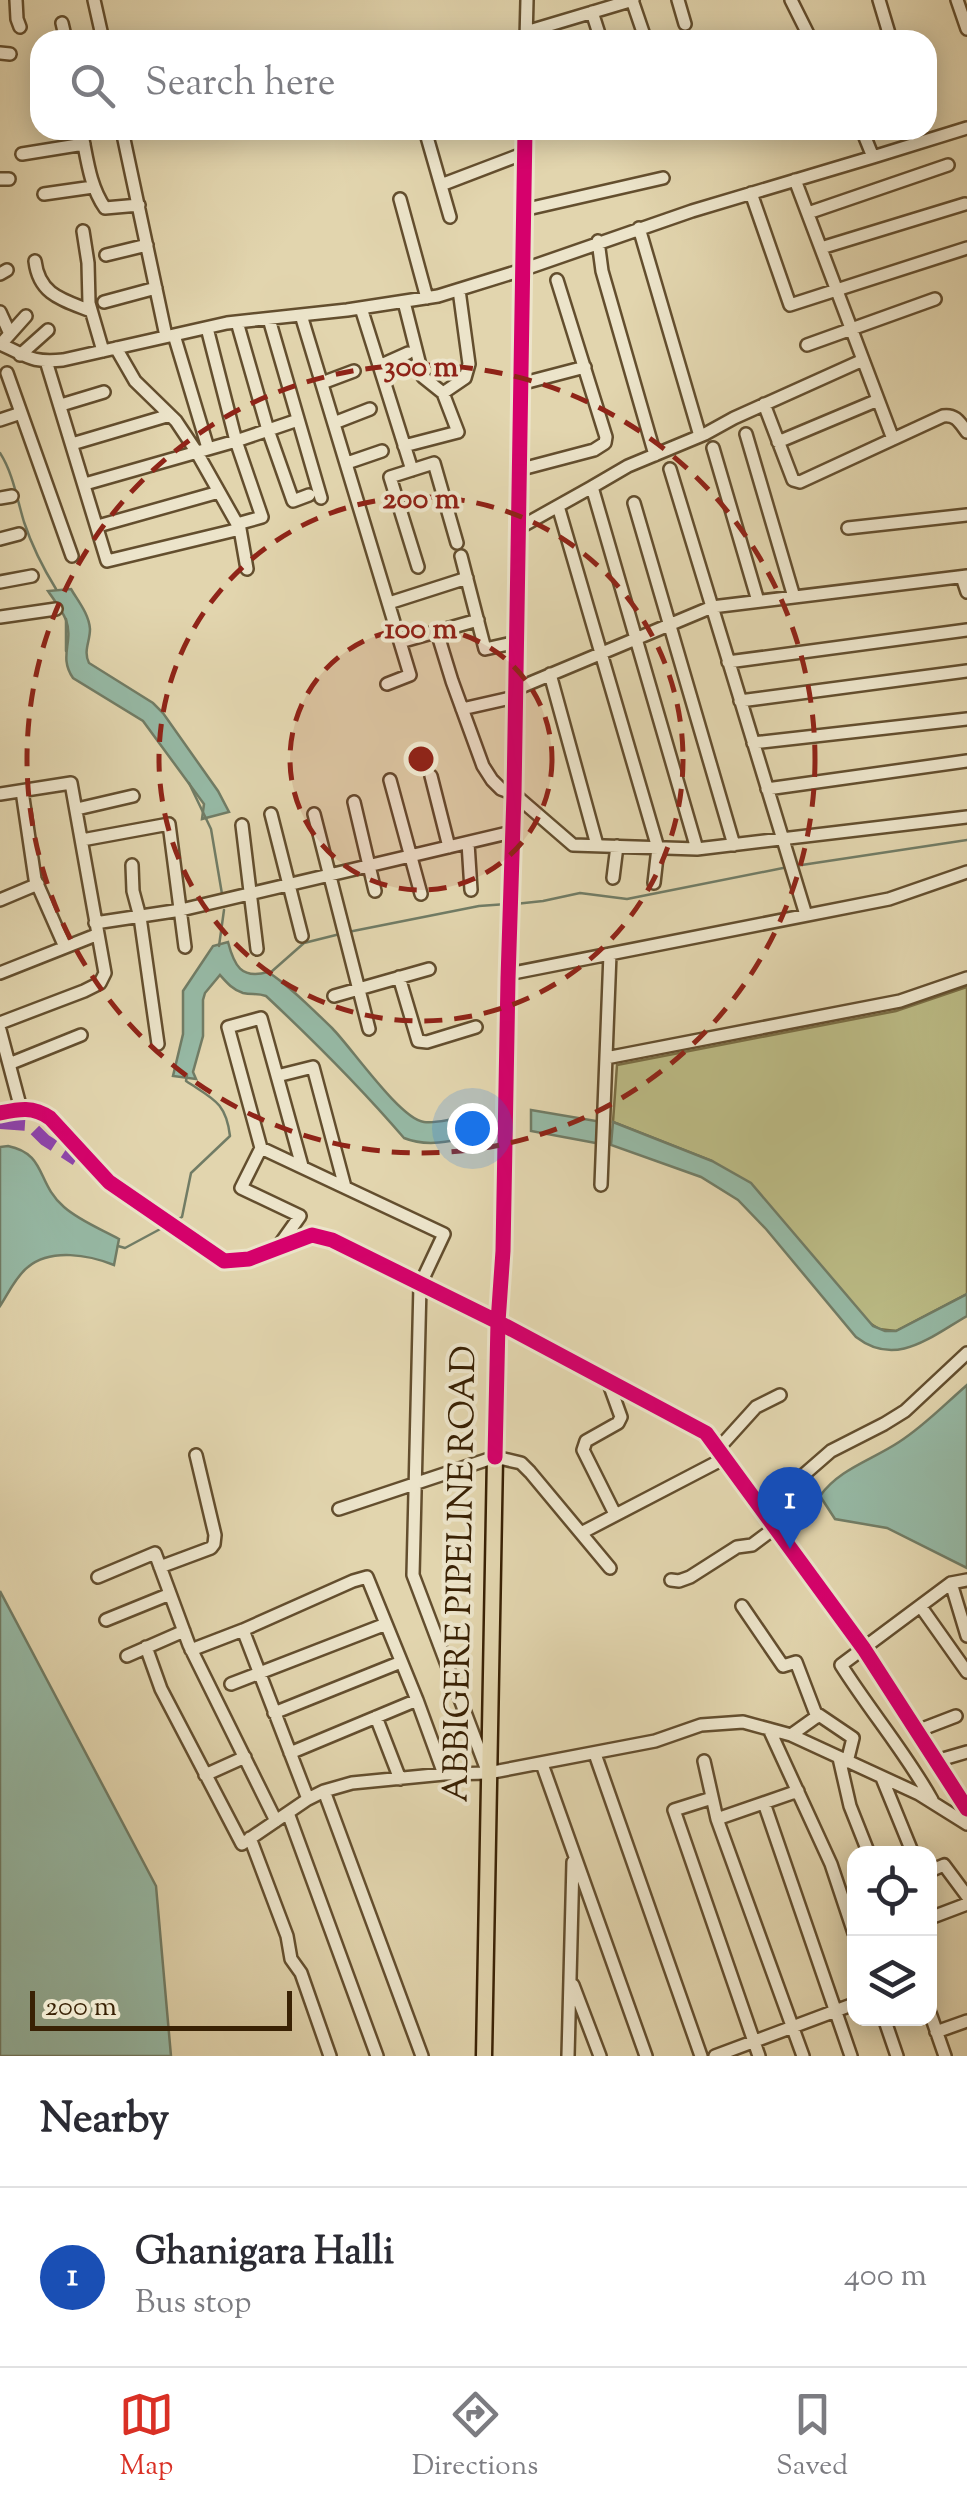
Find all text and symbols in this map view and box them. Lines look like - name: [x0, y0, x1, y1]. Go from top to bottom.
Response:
- search box: [30, 30, 937, 140]
- icon: search: [65, 58, 120, 113]
- text: Search here: [145, 58, 336, 112]
- text: 300 m: [384, 347, 459, 390]
- text: 200 m: [383, 479, 460, 522]
- text: 100 m: [385, 609, 458, 652]
- centre of rings: [403, 741, 439, 777]
- your location: [447, 1103, 498, 1154]
- street label: ABBIGERE PIPELINE ROAD: [433, 1345, 491, 1803]
- pin: 1: [758, 1466, 822, 1549]
- map controls: [847, 1846, 937, 2026]
- button: locate: [847, 1846, 937, 1936]
- button: layers: [847, 1936, 937, 2026]
- scale bar: [30, 1986, 292, 2030]
- text: 200 m: [45, 1988, 117, 2028]
- text: Nearby: [40, 2091, 169, 2151]
- text: Ghanigara Halli: [135, 2227, 394, 2281]
- text: 1: [67, 2254, 78, 2300]
- text: 400 m: [844, 2254, 927, 2300]
- text: Bus stop: [135, 2281, 251, 2327]
- tab: Map: [119, 2387, 174, 2487]
- tab: Directions: [412, 2387, 538, 2487]
- tab: Saved: [776, 2387, 848, 2487]

